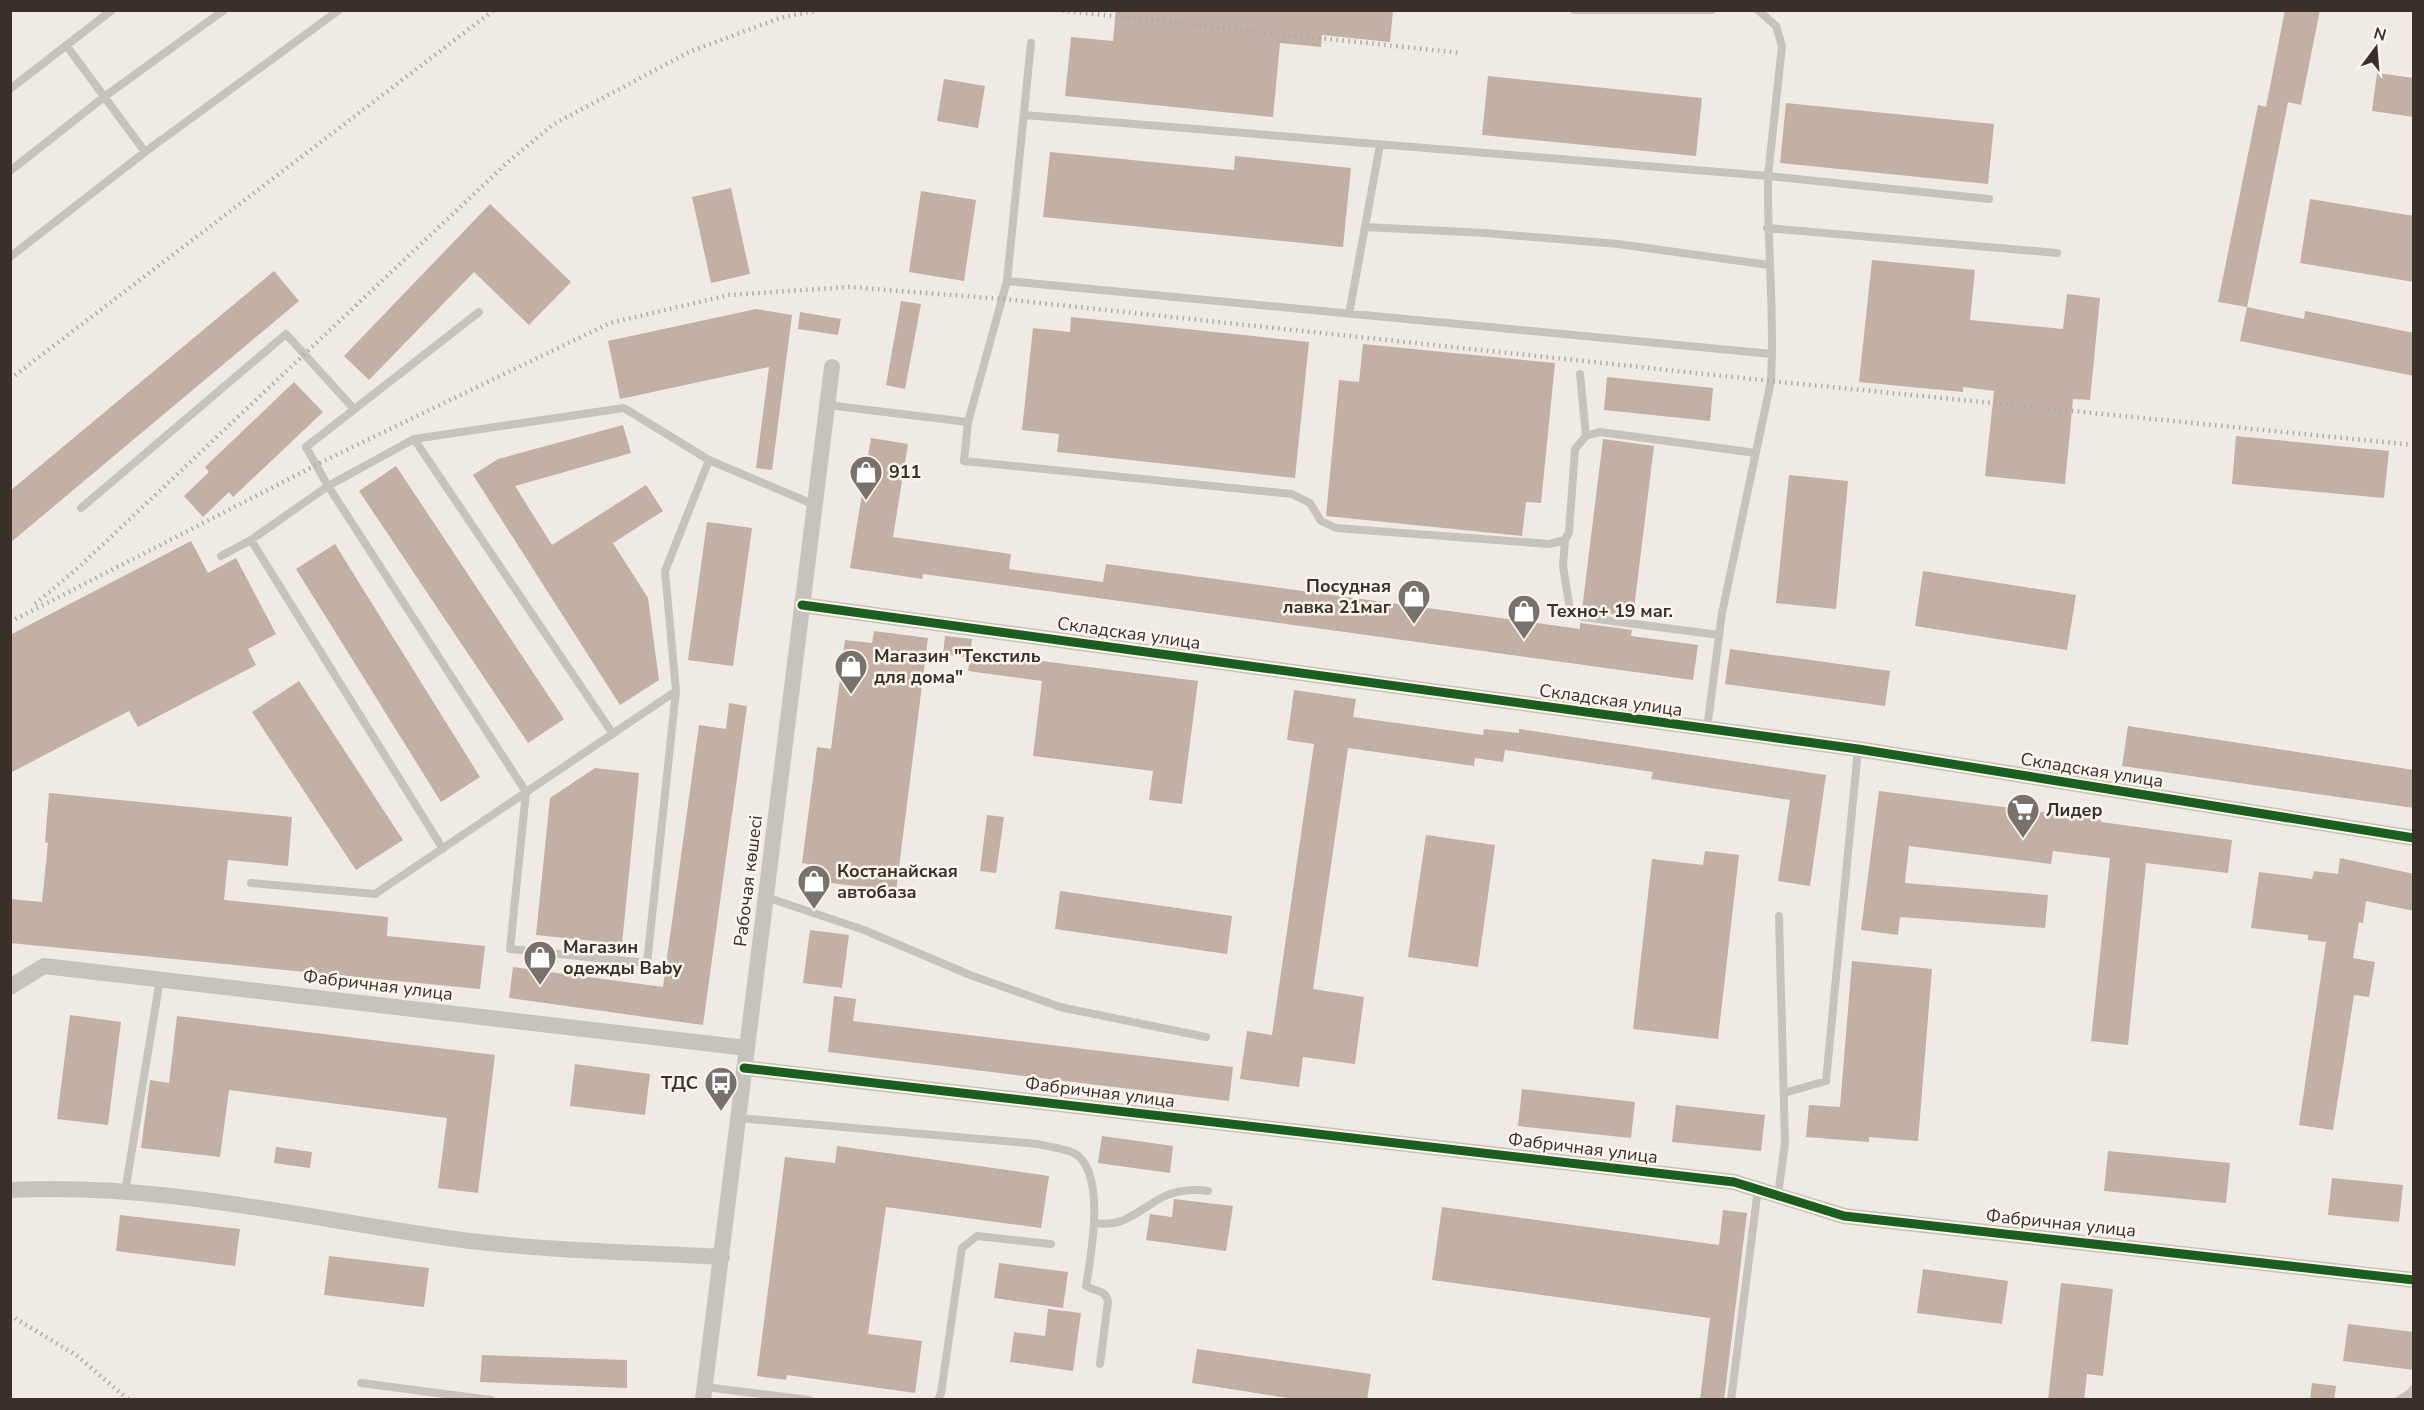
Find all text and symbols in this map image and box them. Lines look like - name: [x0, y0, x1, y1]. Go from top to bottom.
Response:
- north arrow: [2346, 18, 2406, 78]
- text: N: [2371, 22, 2389, 47]
- shop icon: 911: [848, 454, 884, 501]
- place label: 911: [889, 460, 921, 484]
- place label: Посудная лавка 21маг: [1283, 574, 1391, 619]
- shop icon: Посудная лавка 21маг: [1396, 578, 1432, 625]
- shop icon: Техно+ 19 маг.: [1506, 593, 1542, 640]
- place label: Техно+ 19 маг.: [1547, 599, 1673, 623]
- street label: Складская улица: [1056, 611, 1202, 655]
- place label: Магазин "Текстиль для дома": [874, 644, 1041, 689]
- shop icon: Магазин "Текстиль для дома": [833, 648, 869, 695]
- street label: Складская улица: [1538, 678, 1684, 722]
- street label: Складская улица: [2019, 747, 2165, 793]
- supermarket icon: Лидер: [2005, 792, 2041, 839]
- place label: Лидер: [2046, 798, 2103, 822]
- street label: Рабочая көшесі: [728, 814, 768, 948]
- place label: Костанайская автобаза: [837, 859, 958, 904]
- shop icon: Костанайская автобаза: [796, 863, 832, 910]
- place label: Магазин одежды Baby: [563, 935, 682, 980]
- shop icon: Магазин одежды Baby: [522, 939, 558, 986]
- street label: Фабричная улица: [302, 964, 454, 1006]
- bus stop icon: ТДС: [703, 1065, 739, 1112]
- place label: ТДС: [661, 1071, 698, 1095]
- street label: Фабричная улица: [1024, 1071, 1176, 1113]
- street label: Фабричная улица: [1507, 1127, 1659, 1169]
- street label: Фабричная улица: [1985, 1203, 2137, 1243]

